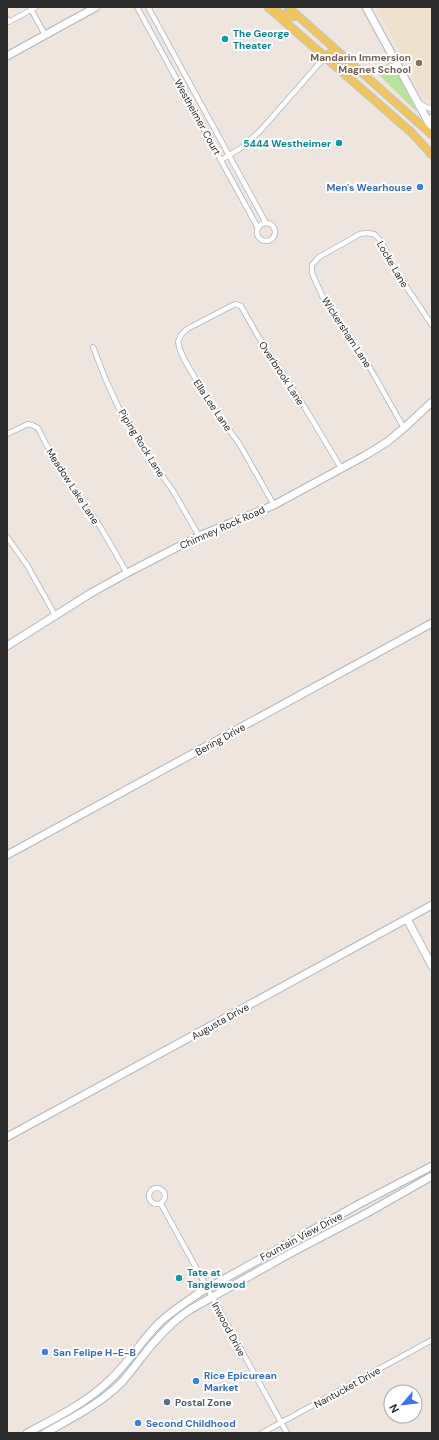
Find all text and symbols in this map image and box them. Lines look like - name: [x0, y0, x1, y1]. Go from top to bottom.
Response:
- place label: The George Theater: [233, 27, 289, 52]
- marker: The George Theater: [220, 34, 230, 44]
- place label: Mandarin Immersion Magnet School: [310, 51, 411, 76]
- marker: Mandarin Immersion Magnet School: [414, 58, 424, 68]
- street label: Westheimer Court: [171, 77, 224, 158]
- place label: 5444 Westheimer: [243, 137, 331, 150]
- marker: 5444 Westheimer: [334, 138, 344, 148]
- place label: Men's Wearhouse: [326, 181, 412, 194]
- marker: Men's Wearhouse: [415, 182, 425, 192]
- street label: Locke Lane: [374, 239, 411, 290]
- street label: Wickersham Lane: [319, 294, 374, 370]
- street label: Overbrook Lane: [256, 339, 307, 408]
- street label: Ella Lee Lane: [191, 377, 235, 434]
- street label: Piping Rock Lane: [115, 407, 168, 480]
- street label: Meadow Lake Lane: [43, 446, 102, 527]
- street label: Chimney Rock Road: [178, 503, 267, 552]
- street label: Bering Drive: [193, 720, 248, 759]
- street label: Augusta Drive: [189, 1000, 252, 1043]
- street label: Fountain View Drive: [258, 1209, 345, 1264]
- place label: Tate at Tanglewood: [187, 1266, 245, 1291]
- marker: Tate at Tanglewood: [174, 1273, 184, 1283]
- street label: Inwood Drive: [209, 1300, 249, 1359]
- place label: San Felipe H-E-B: [53, 1346, 136, 1359]
- marker: San Felipe H-E-B: [40, 1347, 50, 1357]
- street label: Nantucket Drive: [312, 1364, 383, 1411]
- place label: Rice Epicurean Market: [204, 1369, 277, 1394]
- marker: Rice Epicurean Market: [191, 1376, 201, 1386]
- north arrow: [383, 1384, 423, 1424]
- place label: Postal Zone: [175, 1396, 231, 1409]
- marker: Postal Zone: [162, 1397, 172, 1407]
- text: N: [386, 1402, 402, 1416]
- place label: Second Childhood: [146, 1417, 236, 1430]
- marker: Second Childhood: [133, 1418, 143, 1428]

